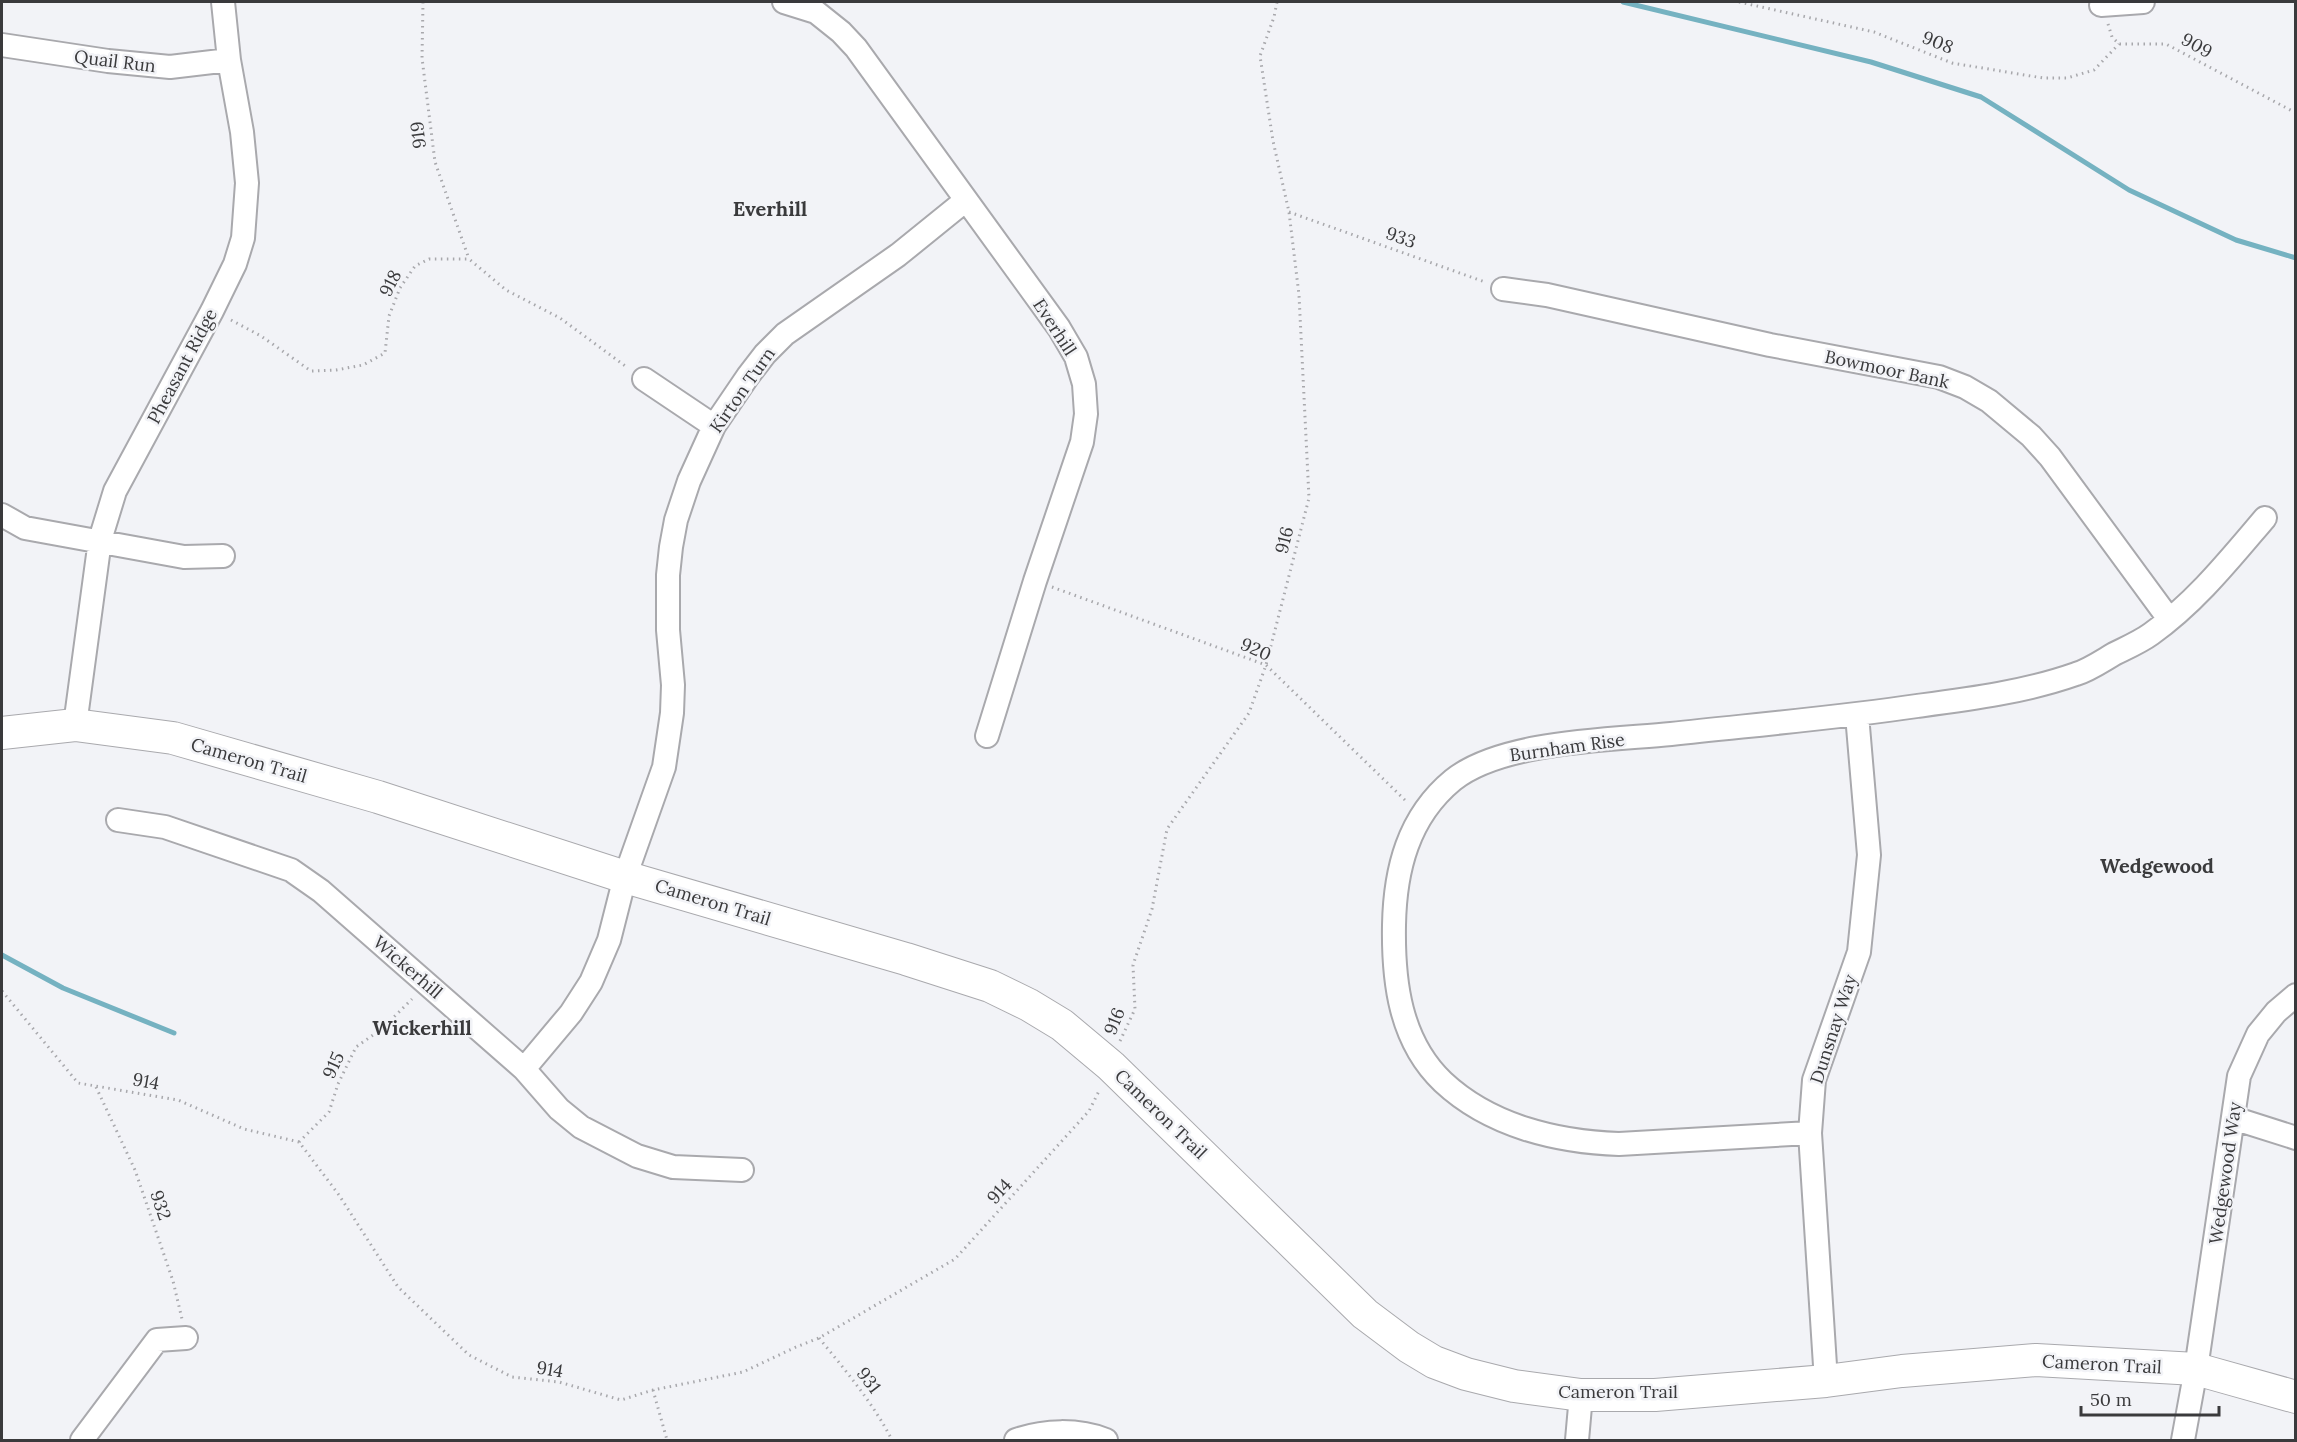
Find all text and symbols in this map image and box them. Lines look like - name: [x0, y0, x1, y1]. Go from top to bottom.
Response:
- street label: 908: [1919, 25, 1957, 59]
- street label: 909: [2177, 27, 2217, 63]
- street label: Quail Run: [73, 45, 157, 77]
- street label: 919: [405, 120, 431, 150]
- district label: Everhill: [733, 196, 807, 221]
- street label: 933: [1383, 221, 1419, 253]
- street label: 918: [374, 266, 406, 300]
- street label: Everhill: [1028, 294, 1082, 360]
- street label: Pheasant Ridge: [142, 304, 222, 428]
- street label: Kirton Turn: [704, 343, 780, 437]
- street label: Bowmoor Bank: [1823, 345, 1952, 393]
- street label: 916: [1270, 524, 1298, 556]
- street label: 920: [1237, 632, 1275, 666]
- street label: Burnham Rise: [1508, 728, 1626, 766]
- street label: Cameron Trail: [188, 732, 310, 788]
- district label: Wedgewood: [2100, 853, 2214, 878]
- street label: Cameron Trail: [652, 873, 774, 931]
- street label: Wickerhill: [368, 930, 448, 1004]
- street label: Dunsnay Way: [1805, 971, 1862, 1087]
- street label: 916: [1098, 1004, 1130, 1038]
- district label: Wickerhill: [372, 1015, 472, 1040]
- street label: 915: [317, 1048, 349, 1082]
- street label: Cameron Trail: [1110, 1064, 1212, 1164]
- street label: 914: [131, 1067, 161, 1095]
- street label: Wedgewood Way: [2204, 1100, 2246, 1246]
- street label: 914: [982, 1173, 1017, 1209]
- street label: 932: [145, 1187, 177, 1223]
- street label: Cameron Trail: [2042, 1349, 2162, 1379]
- street label: 914: [535, 1356, 565, 1382]
- street label: 931: [852, 1362, 886, 1398]
- scale bar: [2081, 1379, 2219, 1417]
- street label: Cameron Trail: [1558, 1380, 1678, 1403]
- text: 50 m: [2090, 1388, 2132, 1411]

